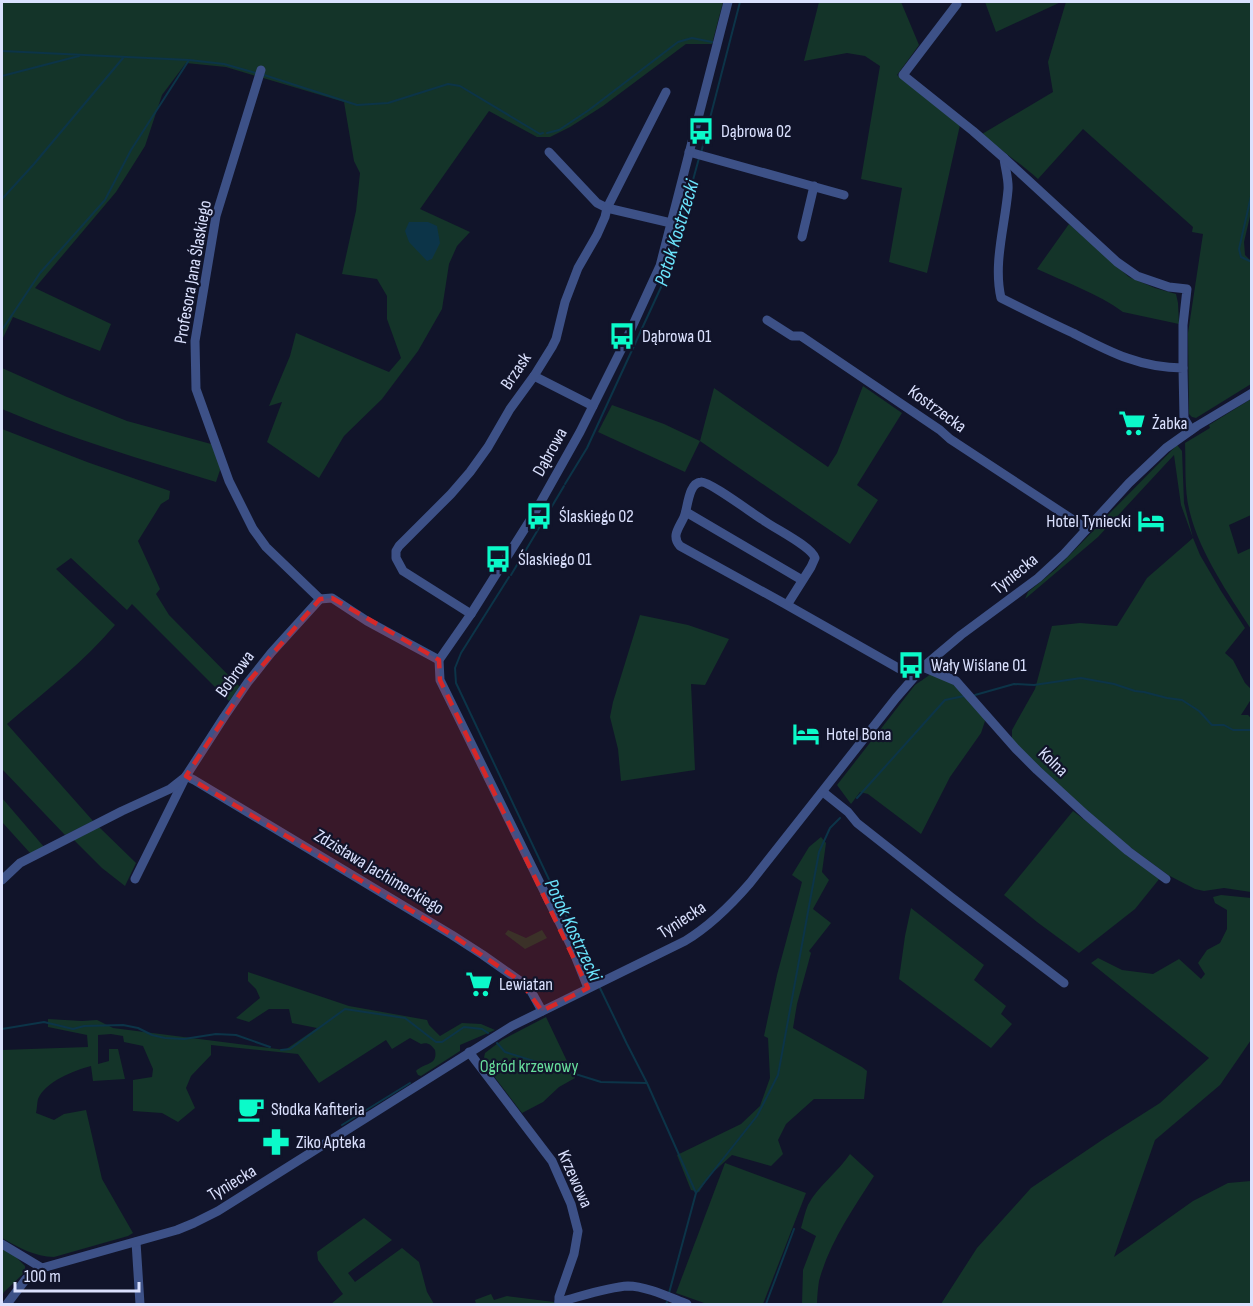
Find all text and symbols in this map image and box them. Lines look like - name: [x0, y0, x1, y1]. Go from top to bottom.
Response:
- bus stop icon: Dąbrowa 02: [686, 116, 716, 146]
- place label: Dąbrowa 02: [721, 121, 792, 142]
- water label: Potok Kostrzecki: [649, 176, 705, 289]
- street label: Profesora Jana Ślaskiego: [170, 199, 216, 345]
- bus stop icon: Dąbrowa 01: [607, 321, 637, 351]
- place label: Dąbrowa 01: [642, 326, 712, 347]
- street label: Brzask: [496, 348, 536, 393]
- street label: Kostrzecka: [904, 381, 970, 437]
- supermarket icon: Żabka: [1117, 408, 1147, 438]
- place label: Żabka: [1152, 413, 1188, 434]
- street label: Dąbrowa: [528, 424, 572, 480]
- bus stop icon: Ślaskiego 02: [524, 501, 554, 531]
- place label: Ślaskiego 02: [559, 506, 634, 527]
- hotel icon: Hotel Tyniecki: [1136, 506, 1166, 536]
- place label: Hotel Tyniecki: [1046, 511, 1131, 532]
- bus stop icon: Ślaskiego 01: [483, 544, 513, 574]
- place label: Ślaskiego 01: [518, 549, 592, 570]
- street label: Tyniecka: [988, 549, 1042, 599]
- street label: Bobrowa: [211, 647, 259, 701]
- bus stop icon: Wały Wiślane 01: [896, 650, 926, 680]
- place label: Wały Wiślane 01: [931, 655, 1027, 676]
- hotel icon: Hotel Bona: [791, 719, 821, 749]
- place label: Hotel Bona: [826, 724, 892, 745]
- street label: Kolna: [1034, 743, 1072, 781]
- street label: Zdzisława Jachimeckiego: [310, 825, 448, 919]
- water label: Potok Kostrzecki: [539, 875, 608, 986]
- street label: Tyniecka: [654, 897, 710, 943]
- supermarket icon: Lewiatan: [464, 969, 494, 999]
- place label: Lewiatan: [499, 974, 553, 995]
- park label: Ogród krzewowy: [480, 1056, 578, 1077]
- cafe icon: Słodka Kafiteria: [236, 1094, 266, 1124]
- place label: Słodka Kafiteria: [271, 1099, 365, 1120]
- pharmacy icon: Ziko Apteka: [261, 1127, 291, 1157]
- place label: Ziko Apteka: [296, 1132, 366, 1153]
- street label: Krzewowa: [553, 1147, 597, 1211]
- street label: Tyniecka: [204, 1160, 260, 1206]
- scale bar: [15, 1255, 140, 1293]
- text: 100 m: [24, 1266, 61, 1287]

